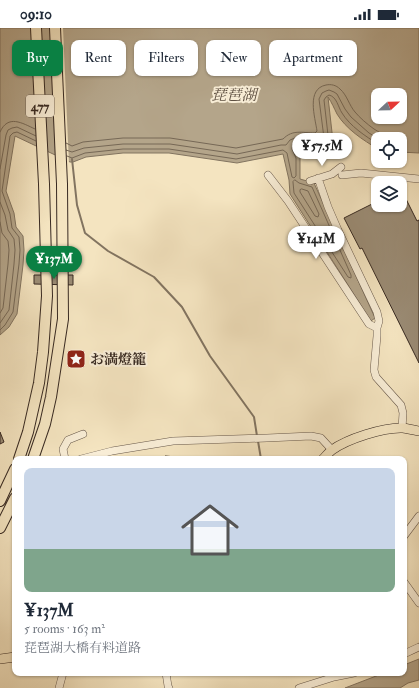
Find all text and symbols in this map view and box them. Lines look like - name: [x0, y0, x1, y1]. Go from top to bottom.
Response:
- text: 09:10: [20, 5, 52, 24]
- chip: Buy: [12, 40, 63, 76]
- chip: Rent: [71, 40, 126, 76]
- chip: Filters: [134, 40, 198, 76]
- chip: New: [206, 40, 261, 76]
- chip: Apartment: [269, 40, 357, 76]
- water label: 琵琶湖: [211, 86, 259, 105]
- north arrow: [371, 88, 407, 124]
- map controls: [371, 88, 407, 212]
- road number: 477: [26, 95, 54, 117]
- button: locate: [371, 132, 407, 168]
- pin: ¥57.5M: [289, 133, 355, 167]
- text: ¥57.5M: [301, 138, 343, 154]
- button: layers: [371, 176, 407, 212]
- pin: ¥141M: [288, 226, 344, 260]
- text: ¥141M: [297, 231, 335, 247]
- pin: ¥137M: [26, 246, 82, 280]
- text: ¥137M: [35, 251, 73, 267]
- place icon: お満燈籠: [65, 348, 87, 370]
- place label: お満燈籠: [90, 351, 146, 368]
- icon: home: [174, 494, 246, 566]
- text: ¥137M: [24, 600, 74, 621]
- text: 5 rooms · 163 m²: [24, 621, 105, 637]
- text: 琵琶湖大橋有料道路: [24, 640, 141, 656]

